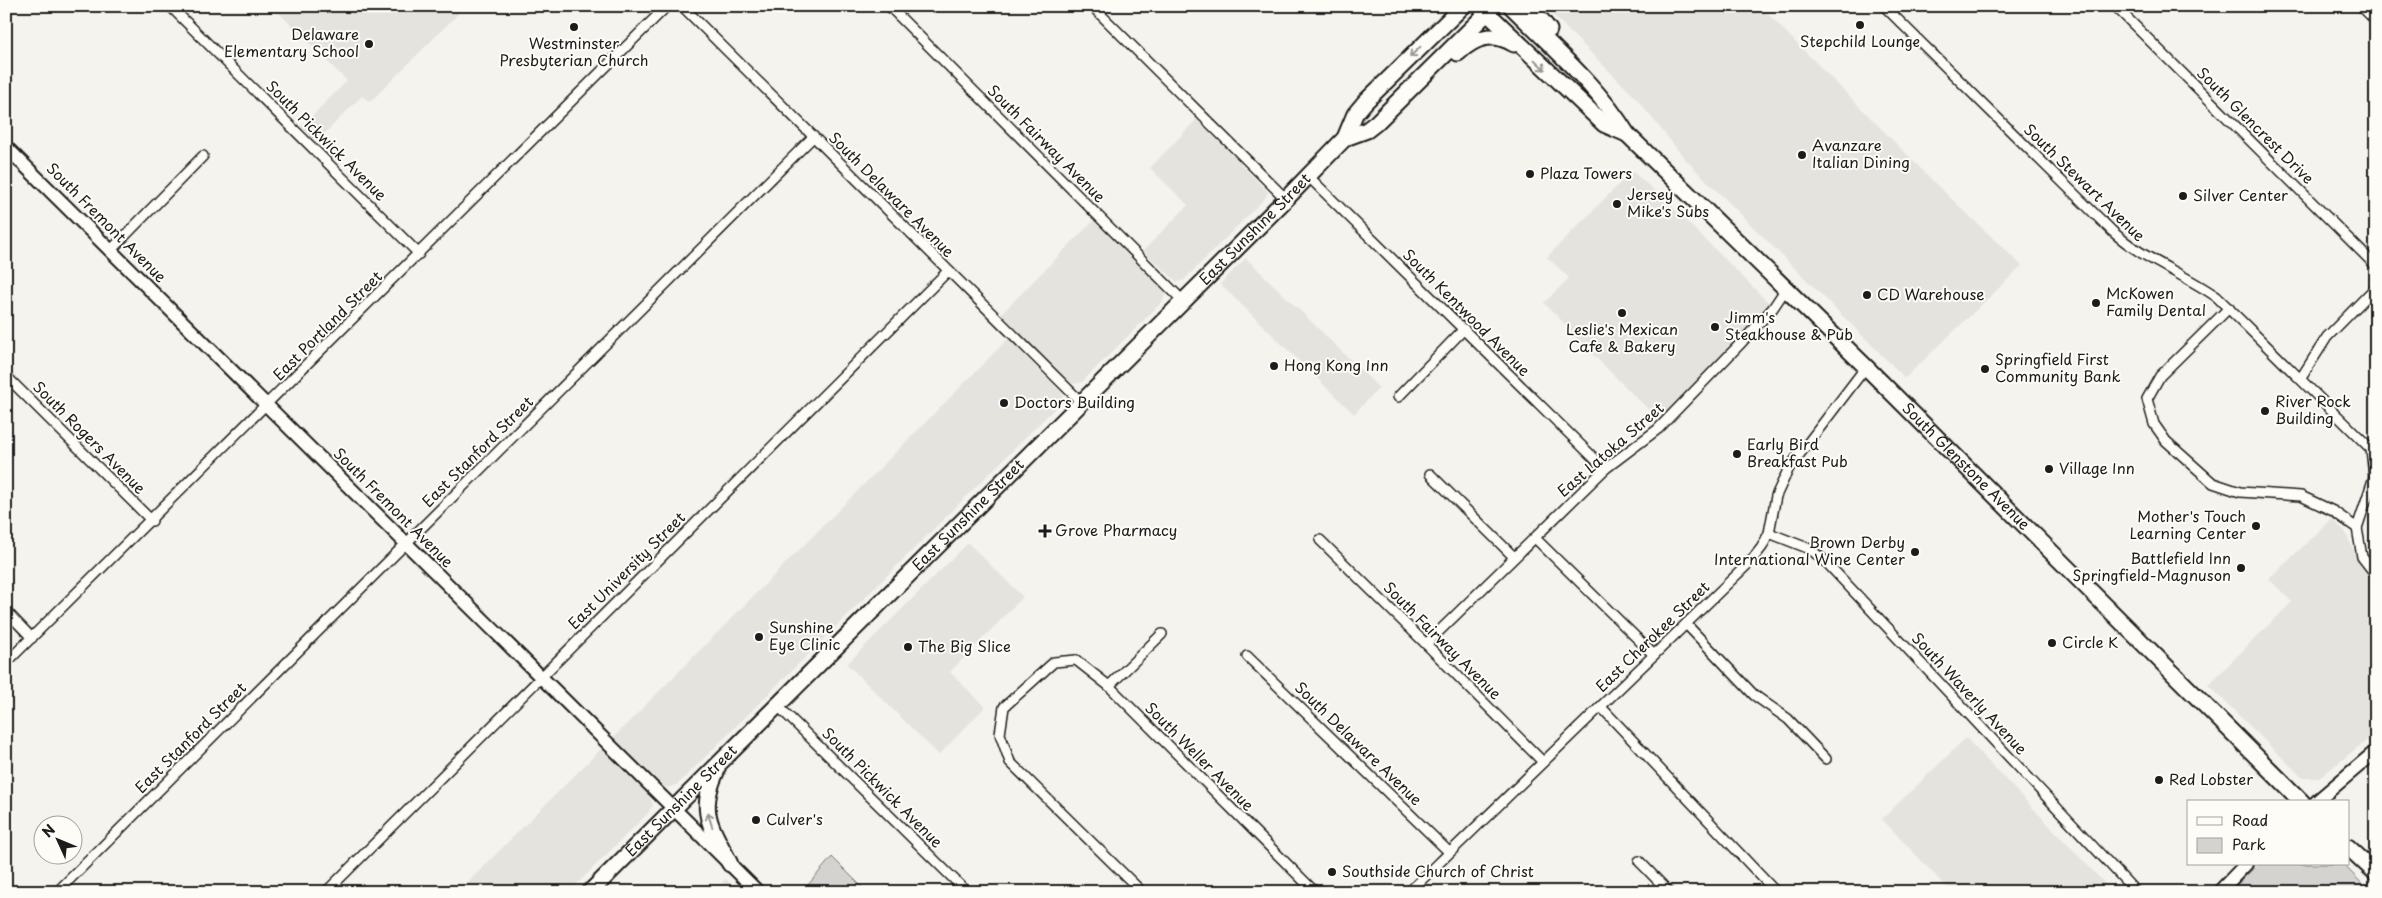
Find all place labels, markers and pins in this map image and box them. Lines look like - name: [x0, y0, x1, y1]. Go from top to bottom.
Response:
- marker: Stepchild Lounge: [1854, 19, 1866, 31]
- marker: Westminster Presbyterian Church: [568, 21, 580, 33]
- place label: Delaware Elementary School: [224, 22, 359, 62]
- place label: Stepchild Lounge: [1800, 29, 1920, 52]
- place label: Westminster Presbyterian Church: [499, 31, 649, 71]
- marker: Delaware Elementary School: [363, 38, 375, 50]
- place label: Avanzare Italian Dining: [1812, 133, 1910, 173]
- marker: Avanzare Italian Dining: [1796, 149, 1808, 161]
- place label: Plaza Towers: [1540, 161, 1632, 184]
- marker: Plaza Towers: [1524, 168, 1536, 180]
- place label: Jersey Mike's Subs: [1627, 182, 1709, 222]
- place label: Silver Center: [2193, 183, 2288, 206]
- marker: Silver Center: [2177, 190, 2189, 202]
- marker: Jersey Mike's Subs: [1611, 198, 1623, 210]
- place label: McKowen Family Dental: [2106, 281, 2206, 321]
- place label: CD Warehouse: [1877, 282, 1984, 305]
- marker: CD Warehouse: [1861, 289, 1873, 301]
- marker: McKowen Family Dental: [2090, 297, 2102, 309]
- place label: Jimm's Steakhouse & Pub: [1725, 305, 1853, 345]
- marker: Leslie's Mexican Cafe & Bakery: [1616, 307, 1628, 319]
- place label: Leslie's Mexican Cafe & Bakery: [1566, 317, 1678, 357]
- marker: Jimm's Steakhouse & Pub: [1709, 321, 1721, 333]
- place label: Springfield First Community Bank: [1995, 347, 2121, 387]
- place label: Hong Kong Inn: [1284, 353, 1388, 376]
- marker: Hong Kong Inn: [1268, 360, 1280, 372]
- marker: Springfield First Community Bank: [1979, 363, 1991, 375]
- place label: River Rock Building: [2275, 389, 2351, 429]
- place label: Doctors Building: [1014, 390, 1135, 413]
- marker: Doctors Building: [998, 397, 1010, 409]
- marker: River Rock Building: [2259, 405, 2271, 417]
- place label: Early Bird Breakfast Pub: [1747, 432, 1848, 472]
- marker: Early Bird Breakfast Pub: [1731, 448, 1743, 460]
- place label: Village Inn: [2059, 456, 2135, 479]
- marker: Village Inn: [2043, 463, 2055, 475]
- place label: Mother's Touch Learning Center: [2130, 504, 2246, 544]
- place label: Grove Pharmacy: [1055, 518, 1177, 541]
- marker: Mother's Touch Learning Center: [2250, 520, 2262, 532]
- marker: Grove Pharmacy: [1039, 525, 1051, 537]
- place label: Brown Derby International Wine Center: [1714, 530, 1905, 570]
- marker: Brown Derby International Wine Center: [1909, 546, 1921, 558]
- place label: Battlefield Inn Springfield-Magnuson: [2072, 546, 2231, 586]
- marker: Battlefield Inn Springfield-Magnuson: [2235, 562, 2247, 574]
- place label: Sunshine Eye Clinic: [769, 615, 840, 655]
- place label: Circle K: [2062, 630, 2118, 653]
- marker: Sunshine Eye Clinic: [753, 631, 765, 643]
- place label: The Big Slice: [918, 634, 1011, 657]
- marker: Circle K: [2046, 637, 2058, 649]
- marker: The Big Slice: [902, 641, 914, 653]
- place label: Red Lobster: [2169, 767, 2253, 790]
- marker: Red Lobster: [2153, 774, 2165, 786]
- place label: Culver's: [766, 807, 823, 830]
- marker: Culver's: [750, 814, 762, 826]
- place label: Southside Church of Christ: [1342, 859, 1534, 882]
- marker: Southside Church of Christ: [1326, 866, 1338, 878]

